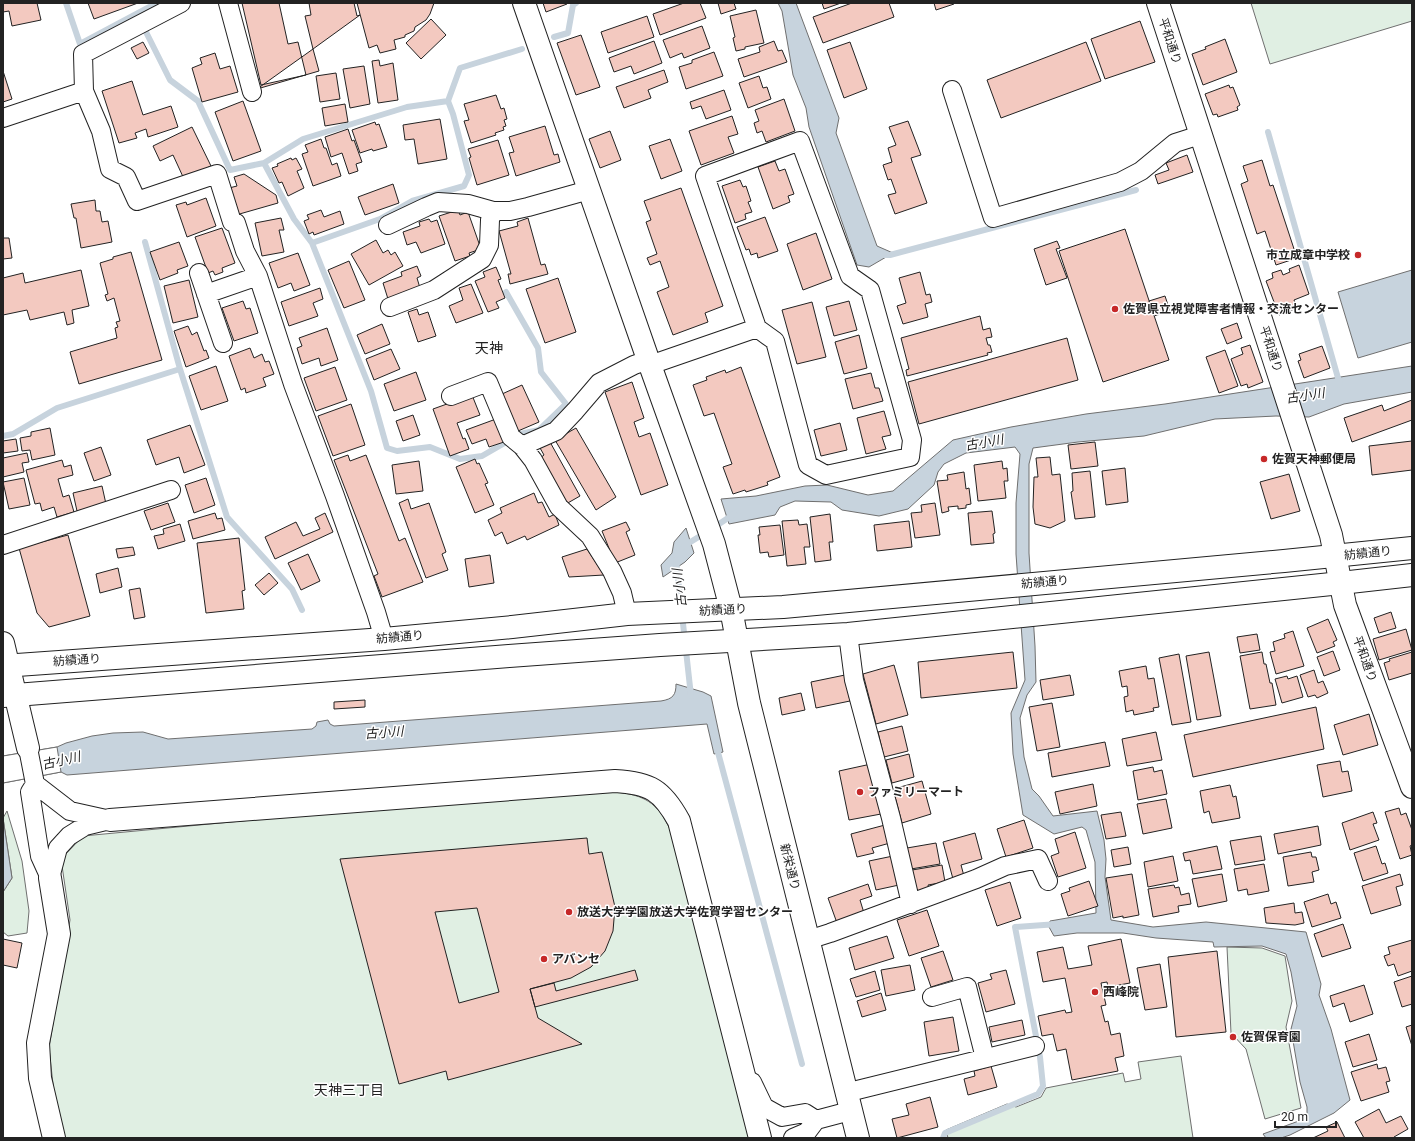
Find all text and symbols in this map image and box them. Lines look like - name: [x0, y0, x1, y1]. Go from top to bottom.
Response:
- street label: 平和通り: [1156, 16, 1184, 66]
- place label: 市立成章中学校: [1266, 248, 1350, 262]
- marker: 市立成章中学校: [1353, 250, 1363, 260]
- place label: 佐賀県立視覚障害者情報・交流センター: [1123, 302, 1339, 316]
- marker: 佐賀県立視覚障害者情報・交流センター: [1110, 304, 1120, 314]
- street label: 平和通り: [1257, 324, 1285, 374]
- district label: 天神: [475, 340, 503, 356]
- water label: 古小川: [1285, 385, 1327, 406]
- water label: 古小川: [964, 431, 1007, 453]
- place label: 佐賀天神郵便局: [1272, 452, 1356, 466]
- marker: 佐賀天神郵便局: [1259, 454, 1269, 464]
- street label: 紡績通り: [1343, 544, 1393, 562]
- water label: 古小川: [669, 566, 689, 608]
- street label: 紡績通り: [1020, 573, 1070, 591]
- street label: 紡績通り: [699, 602, 747, 618]
- street label: 紡績通り: [375, 628, 425, 646]
- street label: 平和通り: [1350, 634, 1380, 684]
- street label: 紡績通り: [53, 651, 101, 669]
- water label: 古小川: [364, 724, 406, 741]
- water label: 古小川: [40, 748, 84, 772]
- place label: ファミリーマート: [868, 785, 964, 799]
- marker: ファミリーマート: [855, 787, 865, 797]
- street label: 新栄通り: [777, 842, 803, 892]
- place label: 放送大学学園放送大学佐賀学習センター: [577, 905, 793, 919]
- marker: 放送大学学園放送大学佐賀学習センター: [564, 907, 574, 917]
- place label: アバンセ: [552, 952, 600, 966]
- marker: アバンセ: [539, 954, 549, 964]
- place label: 西峰院: [1103, 985, 1139, 999]
- marker: 西峰院: [1090, 987, 1100, 997]
- place label: 佐賀保育園: [1241, 1030, 1301, 1044]
- marker: 佐賀保育園: [1228, 1032, 1238, 1042]
- district label: 天神三丁目: [314, 1082, 384, 1098]
- scale bar: [1275, 1103, 1336, 1129]
- text: 20 m: [1281, 1110, 1308, 1124]

